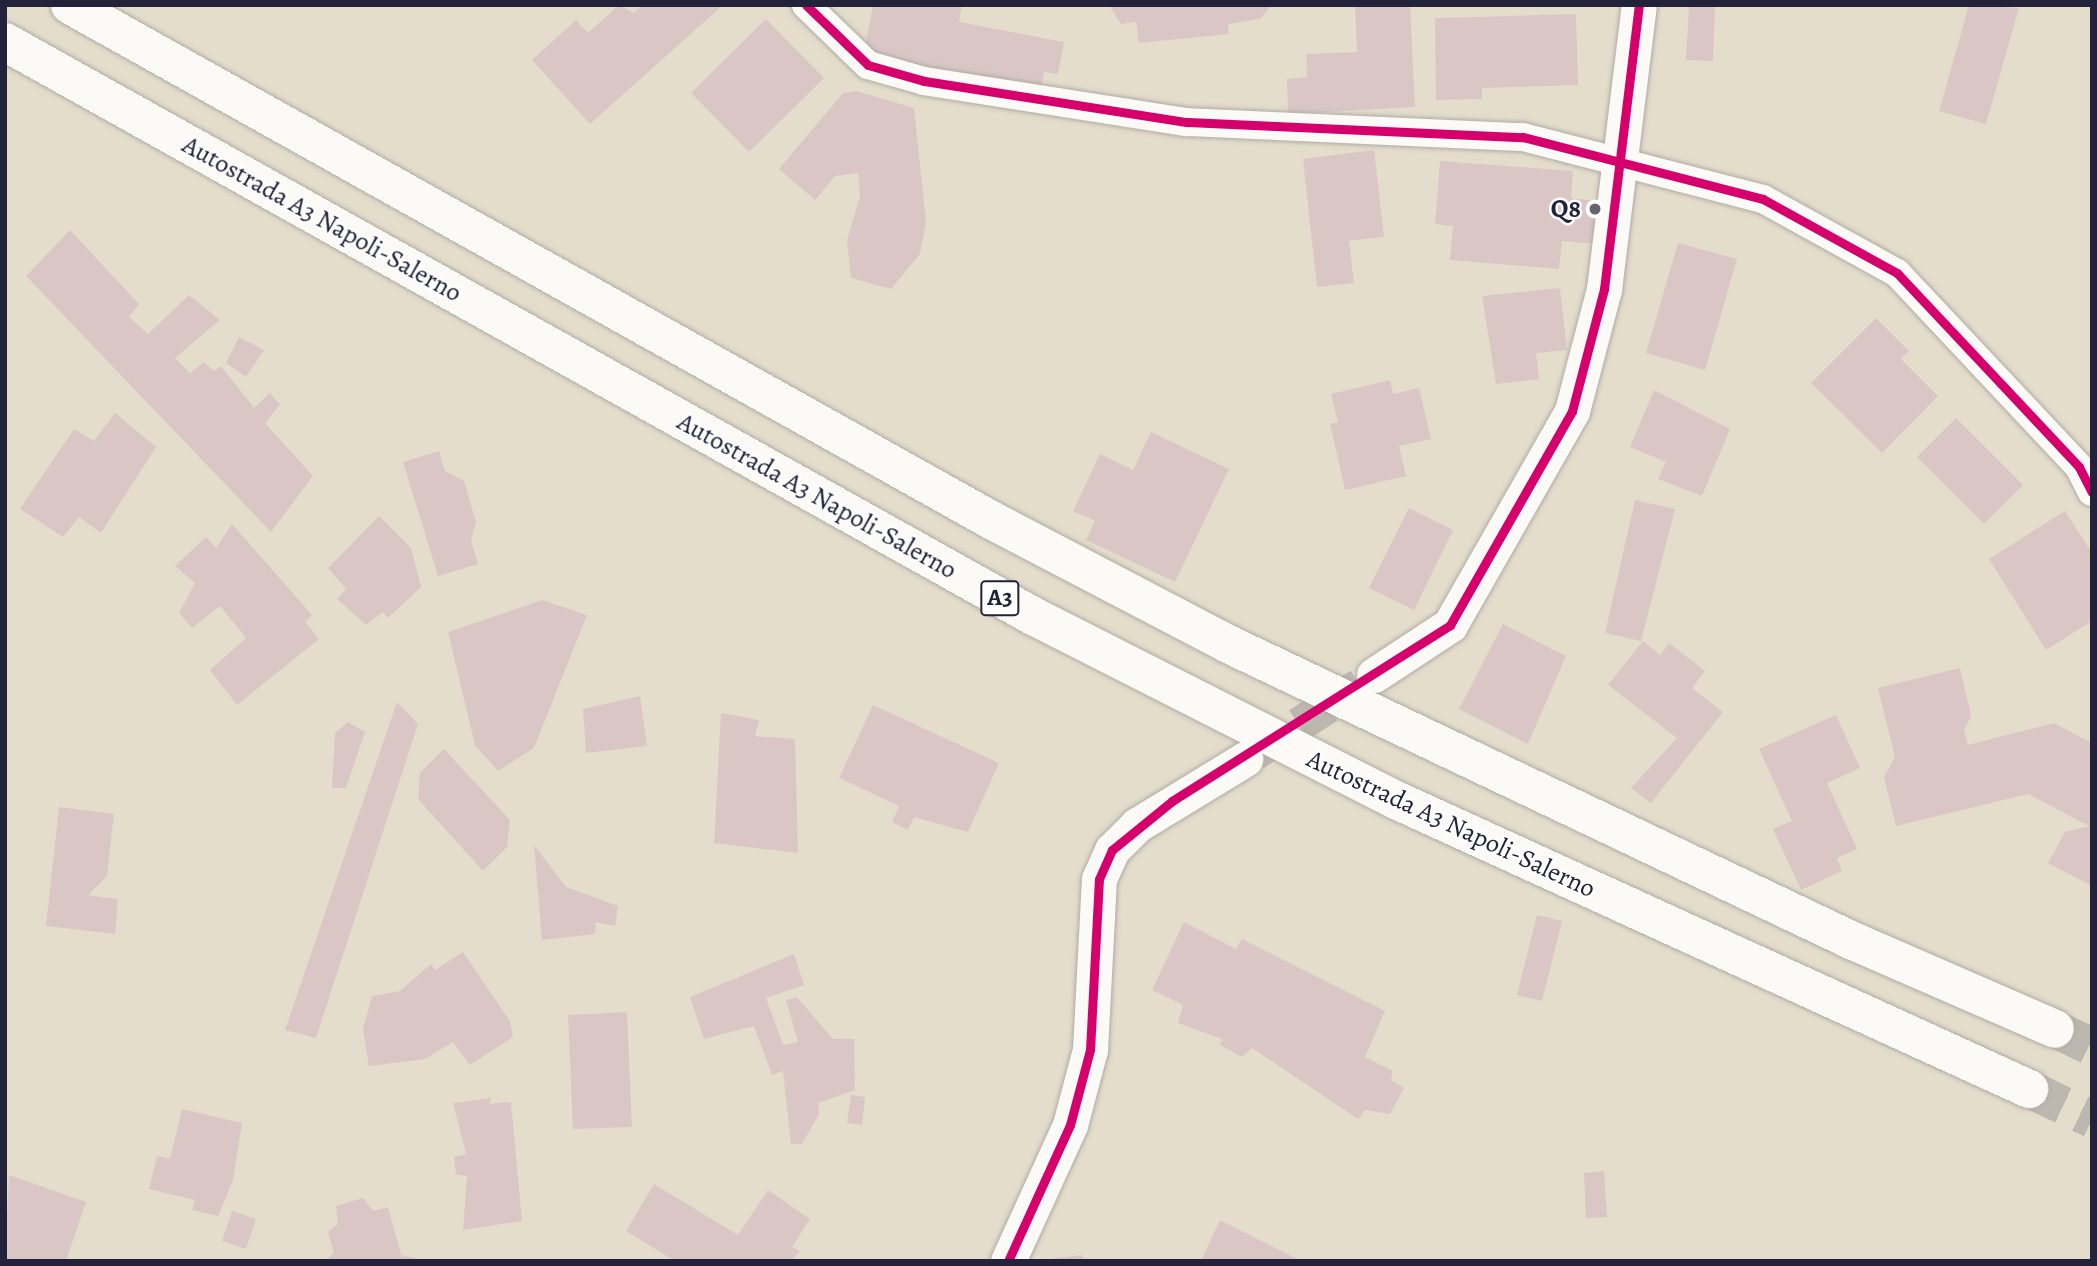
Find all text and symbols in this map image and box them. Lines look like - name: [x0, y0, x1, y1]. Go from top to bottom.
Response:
- street label: Autostrada A3 Napoli-Salerno: [177, 129, 467, 309]
- place label: Q8: [1551, 193, 1581, 225]
- marker: Q8: [1587, 201, 1603, 217]
- street label: Autostrada A3 Napoli-Salerno: [672, 406, 962, 586]
- road number: A3: [979, 578, 1021, 618]
- street label: Autostrada A3 Napoli-Salerno: [1302, 743, 1600, 905]

